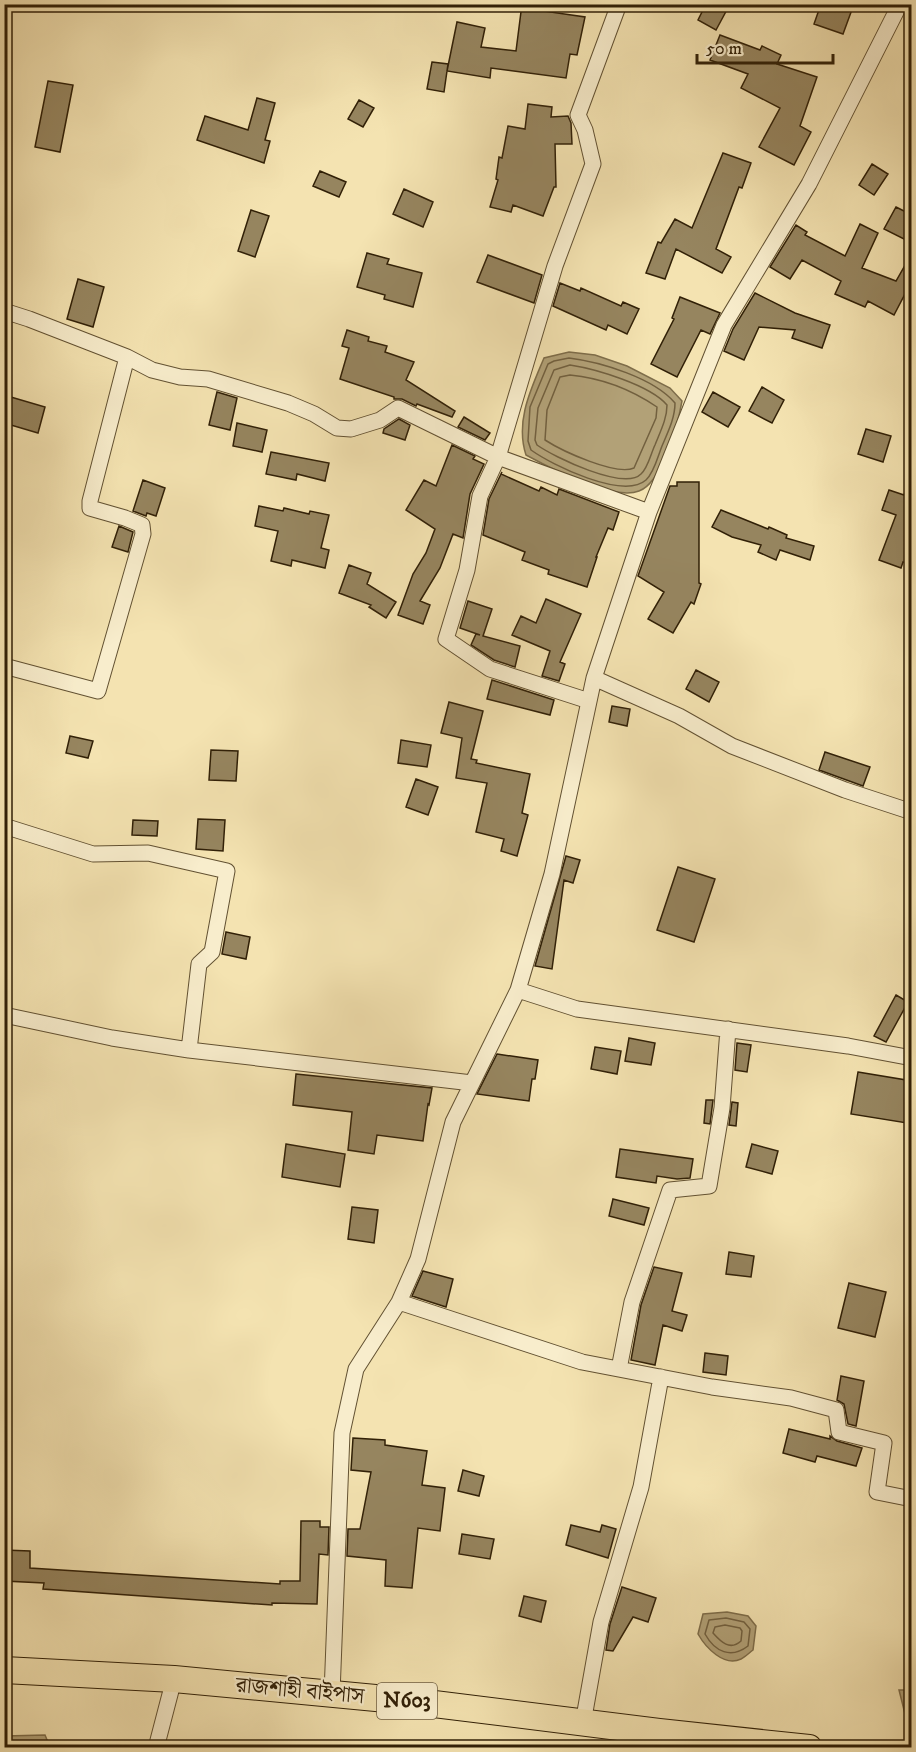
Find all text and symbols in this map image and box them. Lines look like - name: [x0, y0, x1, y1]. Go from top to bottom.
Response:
- scale bar: [697, 27, 834, 65]
- text: 50 m: [706, 38, 742, 60]
- street label: রাজশাহী বাইপাস: [234, 1671, 366, 1710]
- road number: N603: [377, 1683, 437, 1719]

